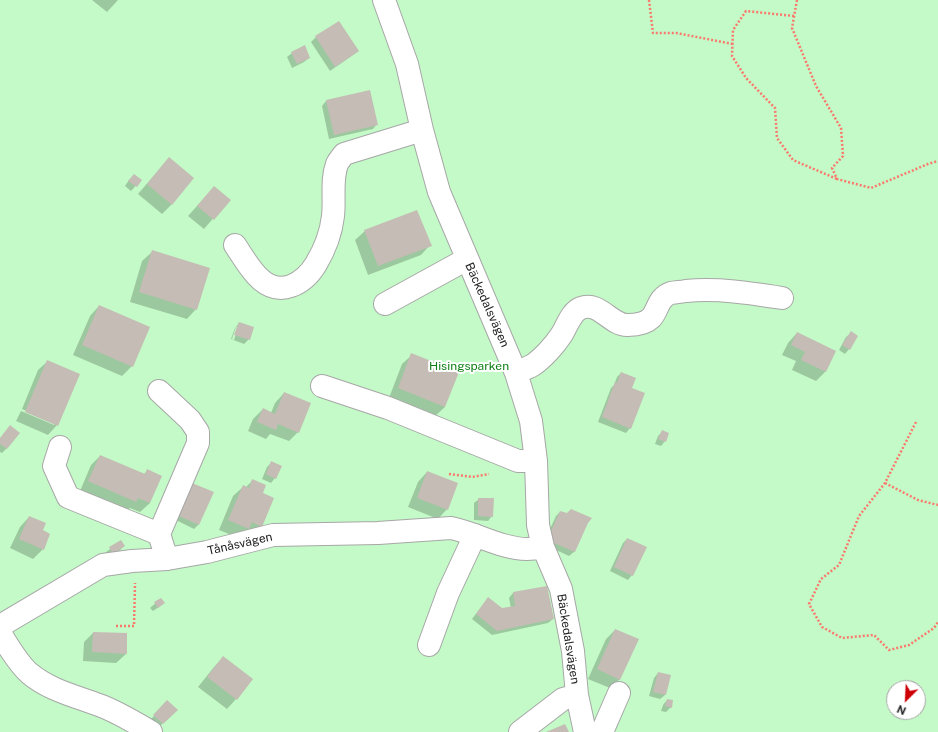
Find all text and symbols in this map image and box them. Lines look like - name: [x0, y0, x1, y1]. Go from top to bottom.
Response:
- street label: Bäckedalsvägen: [462, 260, 512, 350]
- park label: Hisingsparken: [429, 359, 509, 373]
- street label: Tånåsvägen: [206, 530, 274, 558]
- street label: Bäckedalsvägen: [554, 593, 582, 685]
- north arrow: [886, 680, 926, 720]
- text: N: [895, 703, 908, 717]

